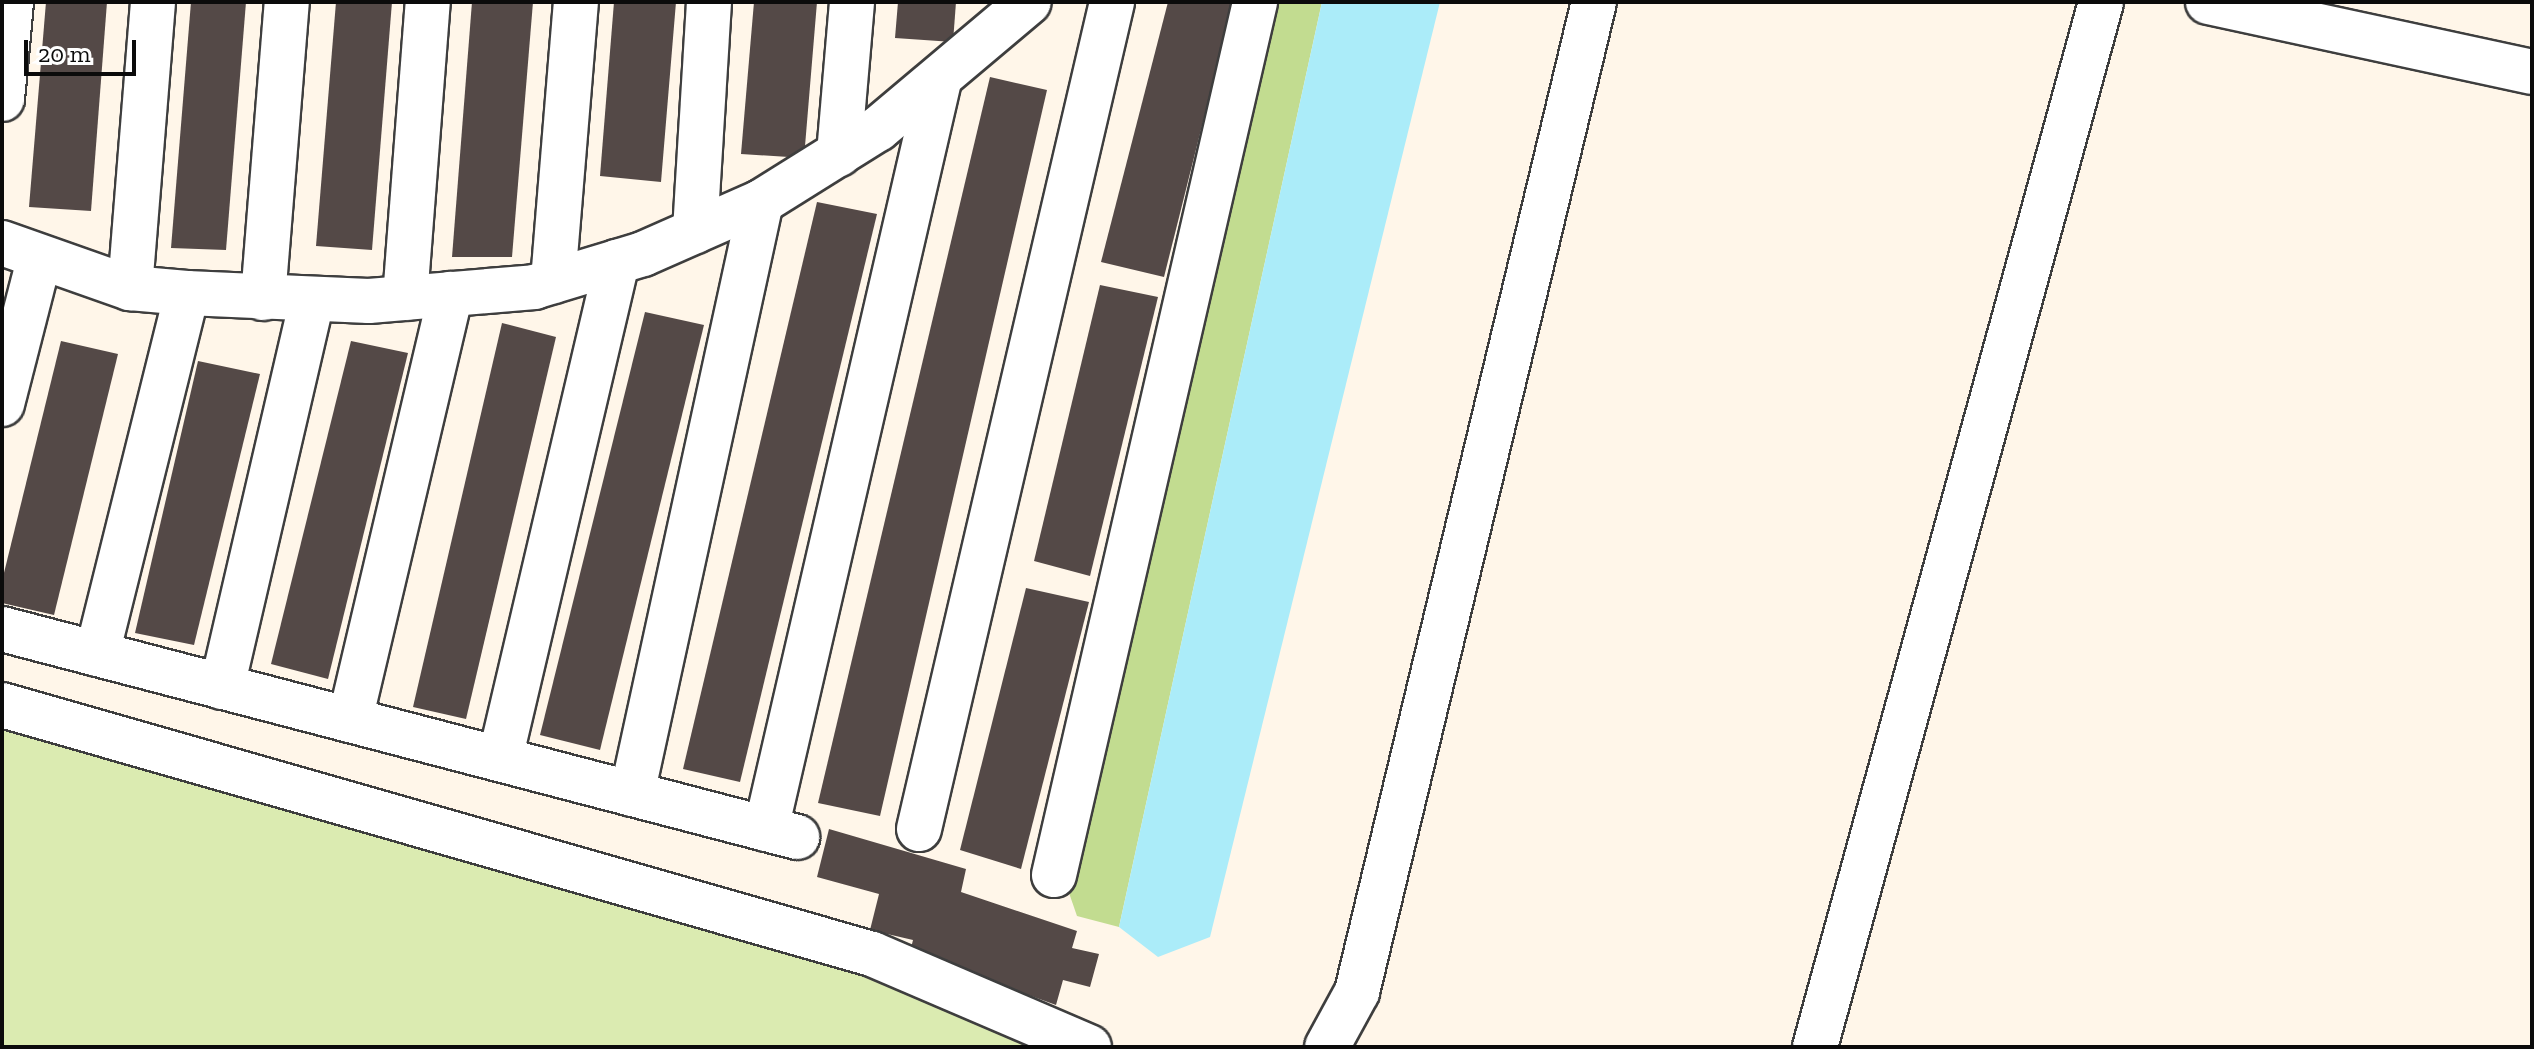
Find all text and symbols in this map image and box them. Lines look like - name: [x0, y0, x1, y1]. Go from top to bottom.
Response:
- scale bar: [28, 24, 140, 74]
- text: 20 m: [38, 39, 90, 68]

